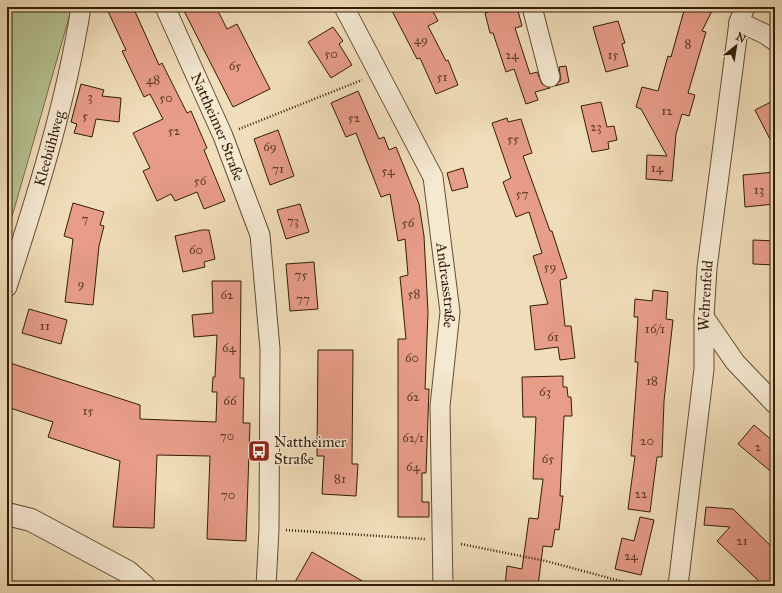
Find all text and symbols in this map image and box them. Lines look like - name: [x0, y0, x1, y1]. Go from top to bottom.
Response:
- north arrow: [716, 26, 756, 66]
- text: N: [733, 30, 749, 46]
- house number: 49: [414, 32, 428, 48]
- house number: 8: [685, 36, 692, 52]
- house number: 50: [324, 46, 338, 62]
- house number: 24: [505, 47, 520, 63]
- house number: 15: [607, 47, 619, 63]
- house number: 65: [229, 58, 241, 74]
- house number: 51: [436, 69, 448, 85]
- street label: Nattheimer Straße: [187, 70, 248, 184]
- house number: 48: [146, 72, 160, 88]
- house number: 3: [87, 89, 93, 105]
- house number: 50: [159, 90, 173, 106]
- house number: 12: [661, 103, 673, 119]
- street label: Kleebühlweg: [30, 108, 69, 188]
- house number: 5: [82, 108, 88, 124]
- house number: 52: [348, 110, 361, 126]
- house number: 23: [590, 119, 602, 135]
- house number: 52: [168, 123, 181, 139]
- house number: 55: [507, 131, 519, 147]
- house number: 69: [263, 139, 277, 155]
- house number: 14: [651, 160, 664, 176]
- house number: 71: [272, 161, 284, 177]
- house number: 54: [382, 163, 395, 179]
- house number: 56: [194, 173, 207, 189]
- house number: 13: [754, 182, 764, 198]
- house number: 57: [516, 186, 529, 202]
- house number: 7: [82, 211, 89, 227]
- house number: 73: [287, 213, 299, 229]
- house number: 56: [402, 215, 415, 231]
- street label: Andreasstraße: [432, 240, 459, 329]
- house number: 60: [189, 242, 203, 258]
- house number: 59: [543, 259, 557, 275]
- street label: Wehrenfeld: [695, 259, 717, 331]
- house number: 75: [295, 267, 307, 283]
- house number: 9: [78, 276, 85, 292]
- house number: 58: [408, 286, 421, 302]
- house number: 62: [220, 287, 234, 303]
- house number: 77: [296, 291, 310, 307]
- house number: 11: [40, 318, 50, 334]
- house number: 16/1: [645, 321, 665, 337]
- house number: 61: [547, 329, 559, 345]
- house number: 64: [222, 340, 237, 356]
- house number: 60: [405, 350, 419, 366]
- house number: 18: [646, 373, 658, 389]
- house number: 63: [539, 384, 551, 400]
- house number: 62: [406, 389, 420, 405]
- house number: 66: [223, 393, 237, 409]
- house number: 15: [82, 403, 94, 419]
- house number: 70: [220, 428, 234, 444]
- house number: 62/1: [402, 430, 424, 446]
- place label: Nattheimer Straße: [274, 433, 347, 468]
- house number: 20: [640, 433, 654, 449]
- bus stop icon: Nattheimer Straße: [246, 438, 272, 464]
- house number: 2: [755, 439, 762, 455]
- house number: 65: [542, 451, 554, 467]
- house number: 64: [406, 459, 421, 475]
- house number: 81: [334, 471, 346, 487]
- house number: 22: [635, 486, 648, 502]
- house number: 70: [221, 487, 235, 503]
- house number: 21: [736, 533, 748, 549]
- house number: 24: [624, 548, 639, 564]

